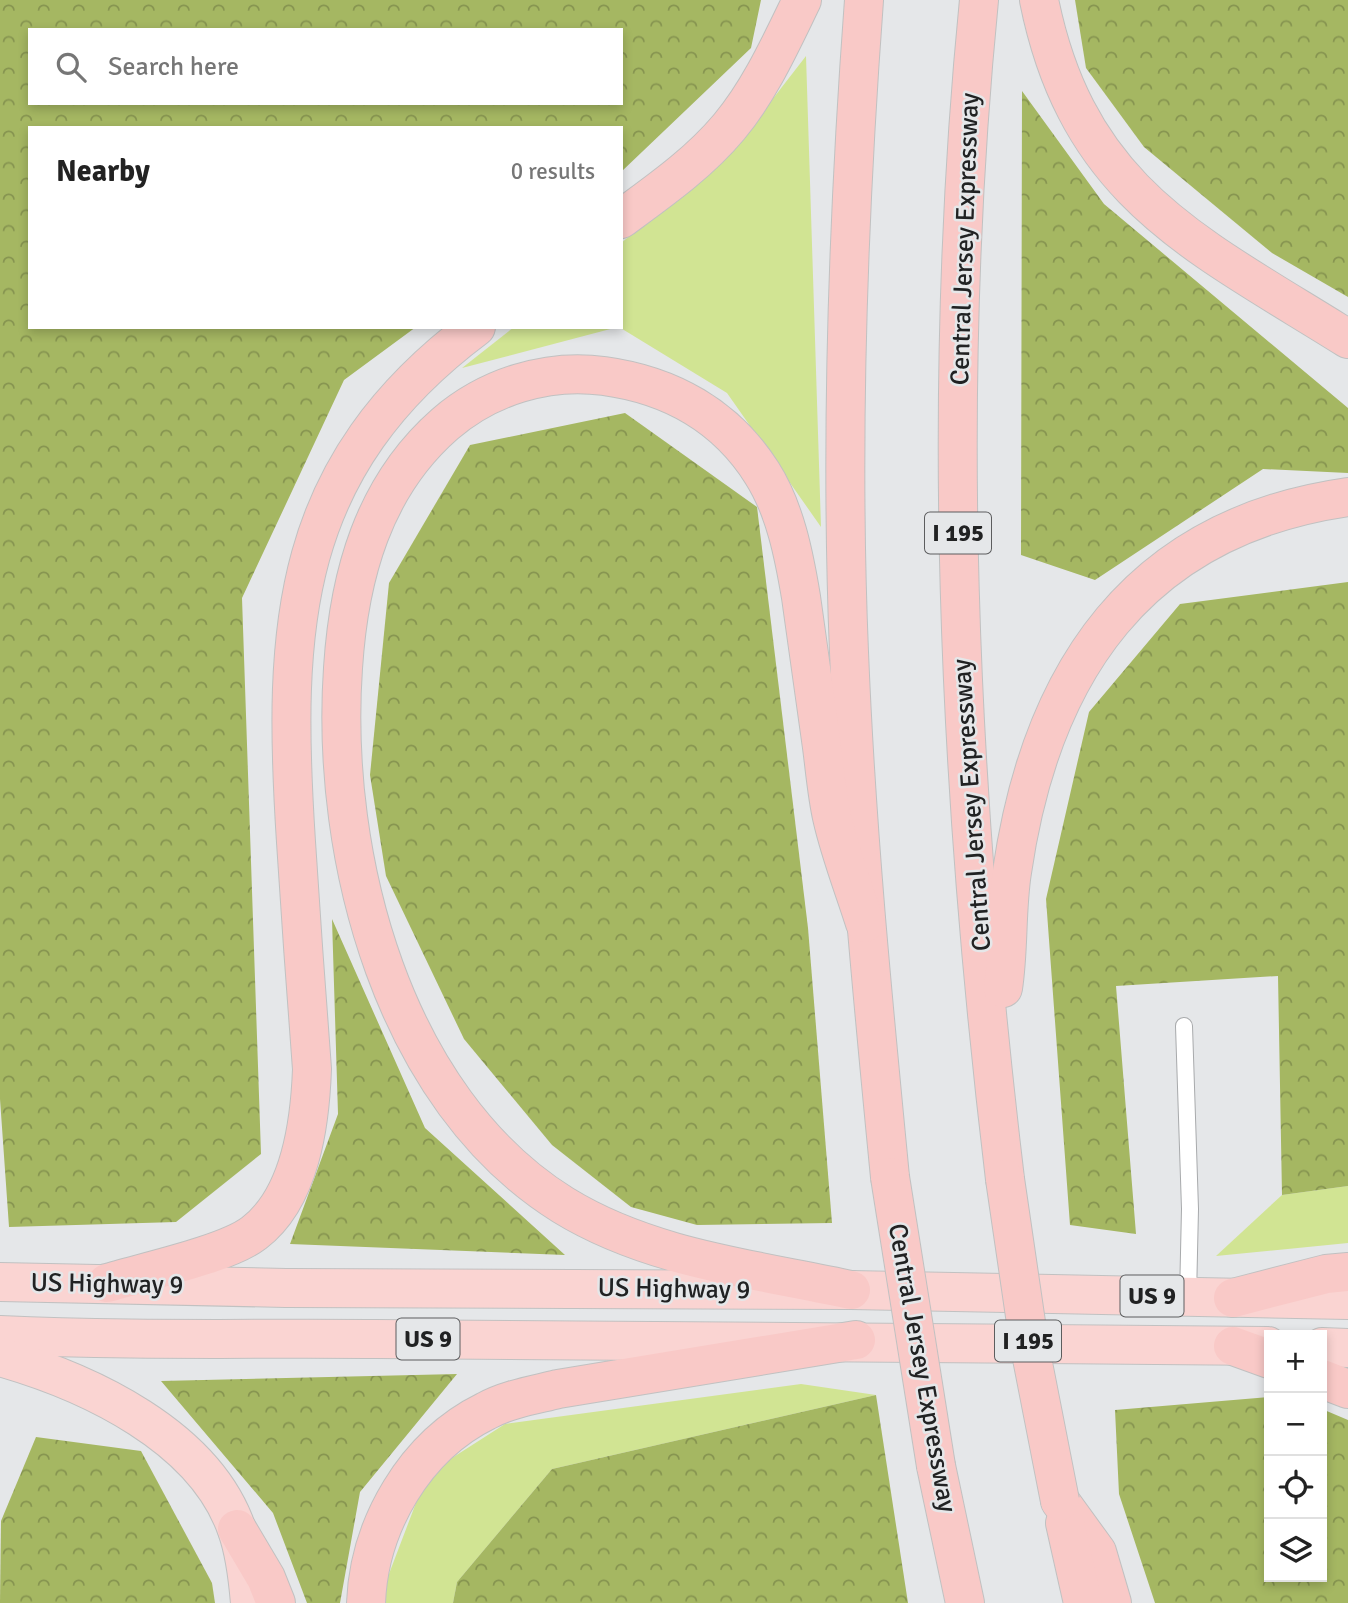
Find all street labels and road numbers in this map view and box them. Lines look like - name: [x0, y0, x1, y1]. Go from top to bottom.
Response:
- street label: Central Jersey Expressway: [944, 92, 986, 386]
- road number: I 195: [925, 512, 991, 554]
- street label: Central Jersey Expressway: [946, 658, 998, 952]
- street label: Central Jersey Expressway: [881, 1221, 963, 1515]
- street label: US Highway 9: [30, 1267, 184, 1301]
- street label: US Highway 9: [597, 1272, 751, 1306]
- road number: US 9: [1120, 1276, 1184, 1316]
- road number: US 9: [396, 1318, 460, 1359]
- road number: I 195: [995, 1321, 1061, 1362]

